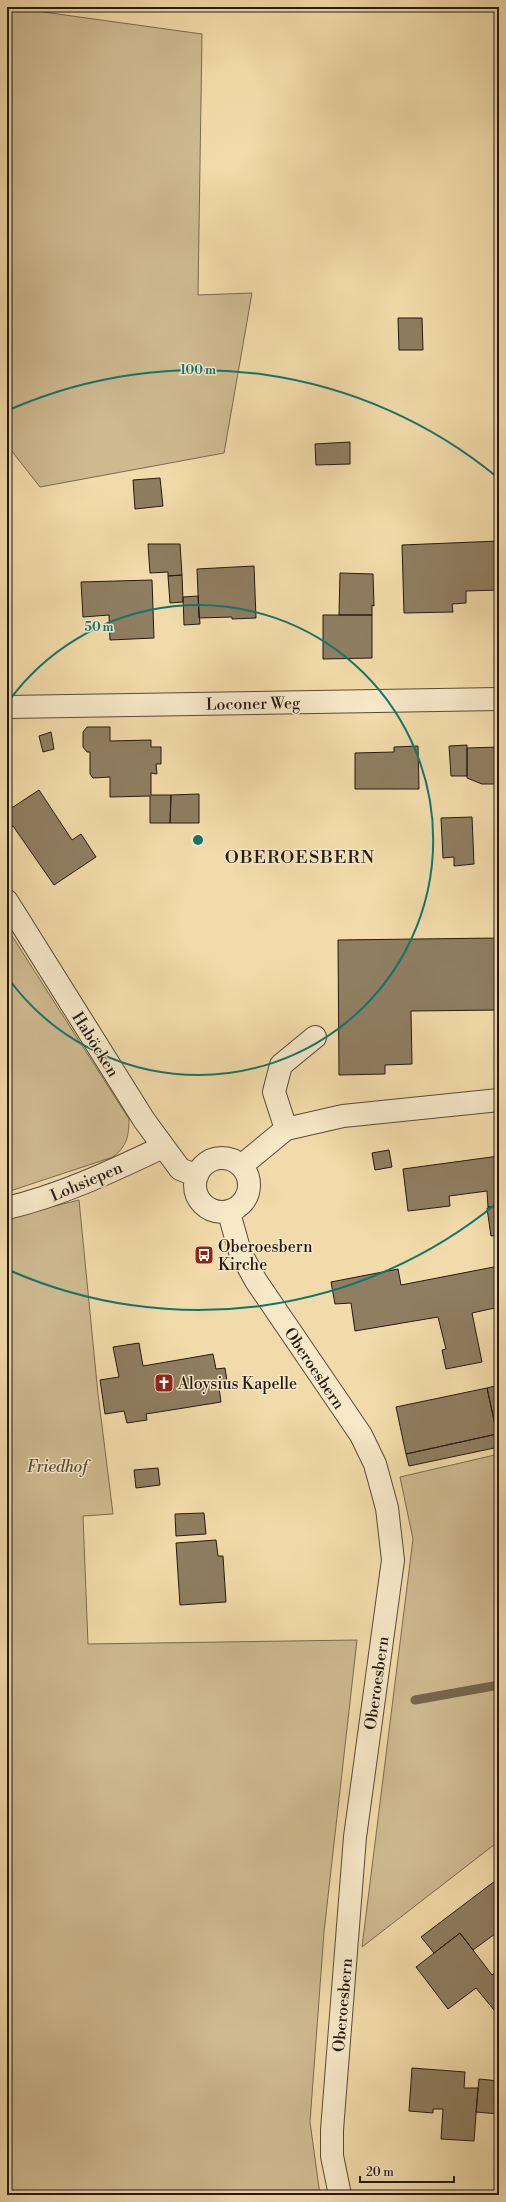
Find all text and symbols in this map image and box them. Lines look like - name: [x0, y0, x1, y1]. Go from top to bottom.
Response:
- text: 100 m: [180, 363, 216, 378]
- text: 50 m: [84, 620, 114, 635]
- street label: Loconer Weg: [206, 693, 301, 715]
- centre of rings: [191, 833, 205, 847]
- district label: OBEROESBERN: [225, 846, 375, 869]
- street label: Haböcken: [67, 1008, 123, 1081]
- street label: Lohsiepen: [47, 1158, 126, 1206]
- place label: Oberoesbern Kirche: [218, 1237, 313, 1275]
- bus stop icon: Oberoesbern Kirche: [193, 1244, 215, 1266]
- street label: Oberoesbern: [279, 1324, 349, 1414]
- church icon: Aloysius Kapelle: [153, 1372, 175, 1394]
- place label: Aloysius Kapelle: [177, 1374, 297, 1394]
- park label: Friedhof: [27, 1457, 91, 1477]
- street label: Oberoesbern: [361, 1635, 394, 1731]
- street label: Oberoesbern: [329, 1957, 357, 2053]
- scale bar: [360, 2158, 454, 2184]
- text: 20 m: [366, 2165, 394, 2180]

